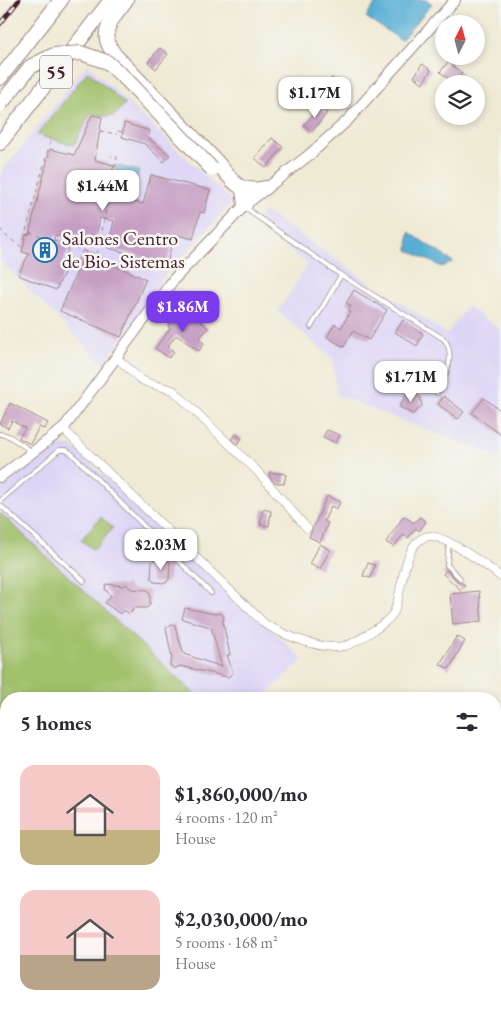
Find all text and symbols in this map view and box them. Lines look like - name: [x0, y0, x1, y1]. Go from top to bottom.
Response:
- north arrow: [435, 15, 485, 65]
- map controls: [435, 15, 485, 125]
- road number: 55: [40, 56, 72, 88]
- button: layers: [435, 75, 485, 125]
- pin: $1.17M: [274, 76, 356, 119]
- text: $1.17M: [289, 82, 341, 103]
- pin: $1.44M: [62, 170, 144, 212]
- text: $1.44M: [77, 175, 129, 196]
- place label: Salones Centro de Bio- Sistemas: [62, 225, 185, 274]
- building icon: Salones Centro de Bio- Sistemas: [32, 237, 58, 263]
- pin: $1.86M: [142, 290, 224, 333]
- text: $1.86M: [157, 296, 209, 317]
- pin: $1.71M: [370, 360, 452, 403]
- text: $1.71M: [385, 366, 437, 387]
- pin: $2.03M: [120, 528, 202, 571]
- text: $2.03M: [135, 534, 187, 555]
- icon: filters: [453, 708, 481, 736]
- text: 5 homes: [20, 709, 92, 736]
- text: $1,860,000/mo: [175, 780, 308, 807]
- icon: home: [60, 785, 120, 845]
- text: 4 rooms · 120 m²: [175, 807, 278, 828]
- text: House: [175, 828, 216, 849]
- text: $2,030,000/mo: [175, 905, 308, 932]
- icon: home: [60, 910, 120, 970]
- text: 5 rooms · 168 m²: [175, 932, 278, 953]
- text: House: [175, 953, 216, 974]

